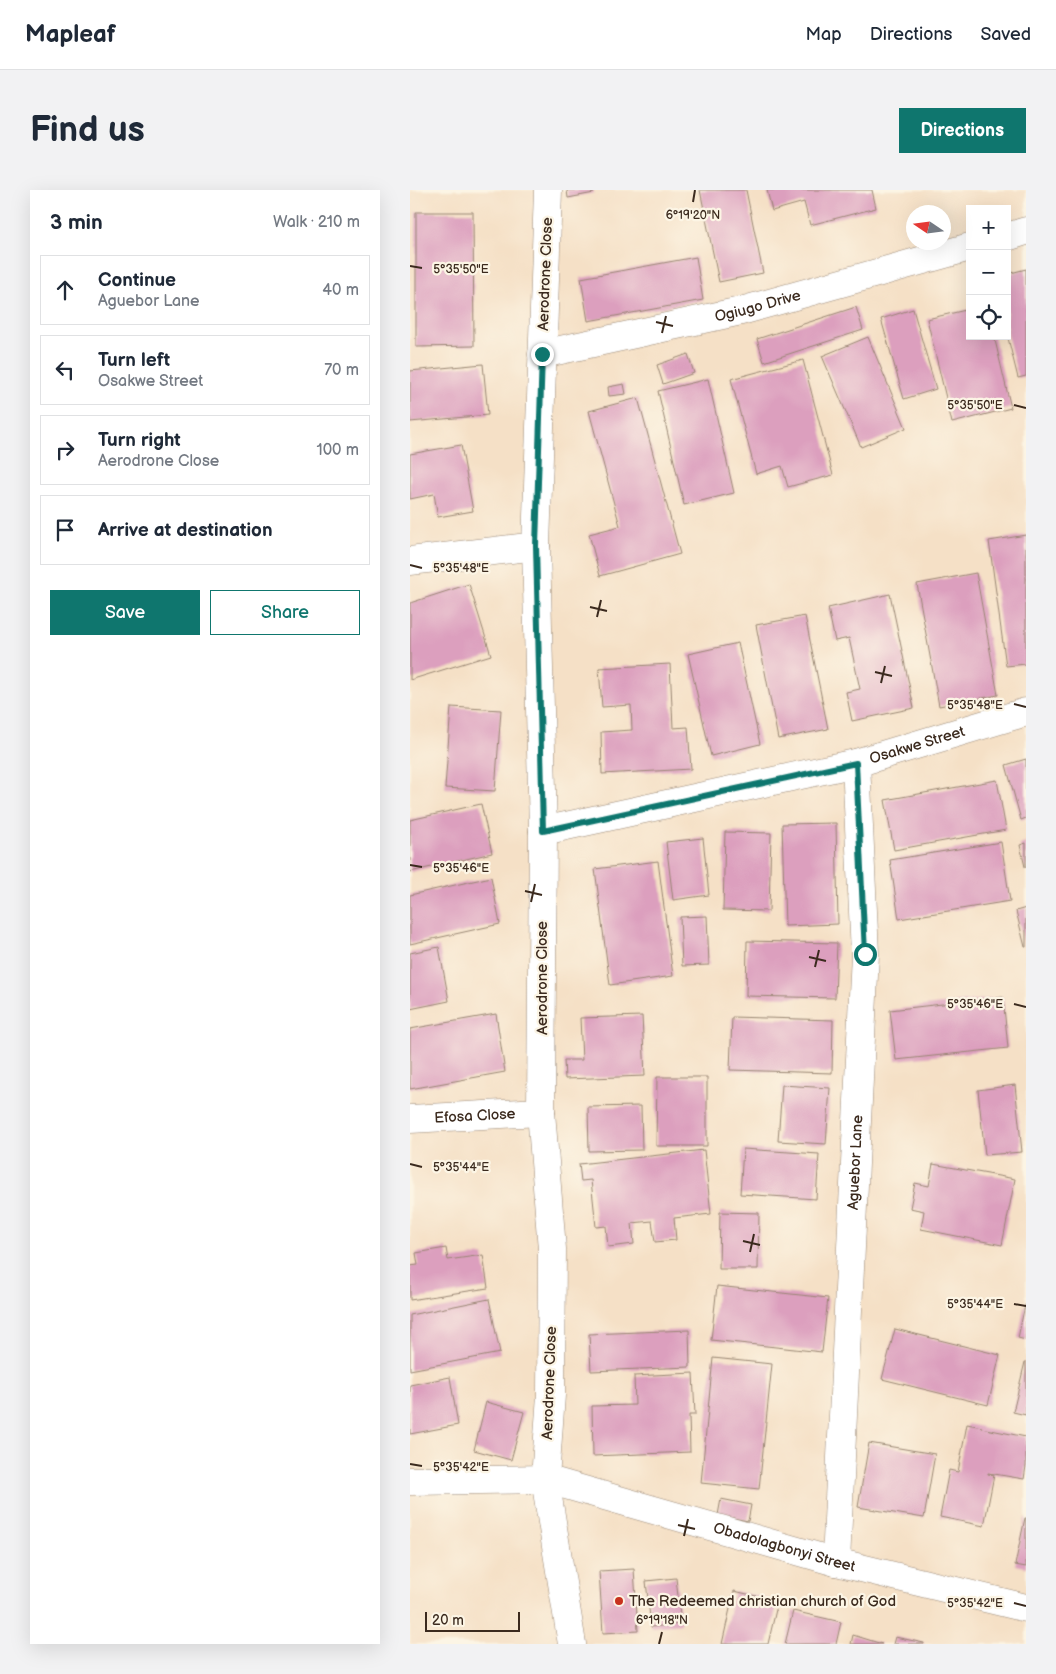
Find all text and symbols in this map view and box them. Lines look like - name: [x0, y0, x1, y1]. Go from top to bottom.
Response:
- text: Mapleaf: [25, 20, 116, 49]
- text: Map: [806, 24, 842, 45]
- text: Directions: [870, 24, 952, 45]
- text: Saved: [980, 24, 1031, 45]
- button: Directions: [899, 108, 1026, 153]
- text: Find us: [30, 109, 145, 152]
- north arrow: [906, 205, 951, 250]
- map controls: [966, 205, 1011, 340]
- button: +: [966, 205, 1011, 250]
- text: 6°19'20"N: [666, 208, 720, 223]
- text: 3 min: [50, 210, 103, 235]
- text: Walk · 210 m: [273, 213, 360, 232]
- street label: Aerodrone Close: [534, 217, 557, 331]
- button: −: [966, 250, 1011, 295]
- text: 5°35'50"E: [433, 262, 489, 277]
- text: Continue: [98, 269, 176, 292]
- icon: ahead: [51, 276, 79, 304]
- text: 40 m: [322, 281, 359, 300]
- street label: Ogiugo Drive: [713, 286, 803, 326]
- text: Aguebor Lane: [98, 292, 200, 311]
- button: locate: [966, 295, 1011, 340]
- route end: [531, 343, 554, 366]
- text: Turn left: [98, 349, 170, 372]
- icon: left: [51, 356, 79, 384]
- text: 70 m: [324, 361, 359, 380]
- text: Osakwe Street: [98, 372, 203, 391]
- text: 5°35'50"E: [947, 398, 1003, 413]
- text: Turn right: [98, 429, 181, 452]
- icon: right: [51, 436, 79, 464]
- text: 100 m: [316, 441, 359, 460]
- text: Aerodrone Close: [98, 452, 219, 471]
- icon: arrive: [51, 516, 79, 544]
- text: Arrive at destination: [98, 519, 273, 542]
- text: 5°35'48"E: [433, 561, 489, 576]
- button: Save: [50, 590, 200, 635]
- button: Share: [210, 590, 360, 635]
- text: 5°35'48"E: [947, 698, 1003, 713]
- street label: Osakwe Street: [867, 722, 967, 768]
- text: 5°35'46"E: [433, 861, 489, 876]
- street label: Aerodrone Close: [533, 921, 552, 1035]
- route start: [854, 943, 877, 966]
- text: 5°35'46"E: [947, 997, 1003, 1012]
- street label: Efosa Close: [434, 1104, 516, 1128]
- street label: Aguebor Lane: [844, 1114, 867, 1211]
- text: 5°35'44"E: [433, 1160, 489, 1175]
- text: 5°35'44"E: [947, 1297, 1003, 1312]
- street label: Aerodrone Close: [538, 1326, 561, 1440]
- text: 5°35'42"E: [433, 1460, 489, 1475]
- street label: Obadolagbonyi Street: [711, 1519, 858, 1576]
- place label: The Redeemed christian church of God: [629, 1592, 896, 1611]
- marker: The Redeemed christian church of God: [613, 1595, 625, 1607]
- text: 5°35'42"E: [947, 1596, 1003, 1611]
- scale bar: [425, 1609, 520, 1632]
- text: 20 m: [432, 1612, 464, 1629]
- text: 6°19'18"N: [636, 1613, 688, 1628]

